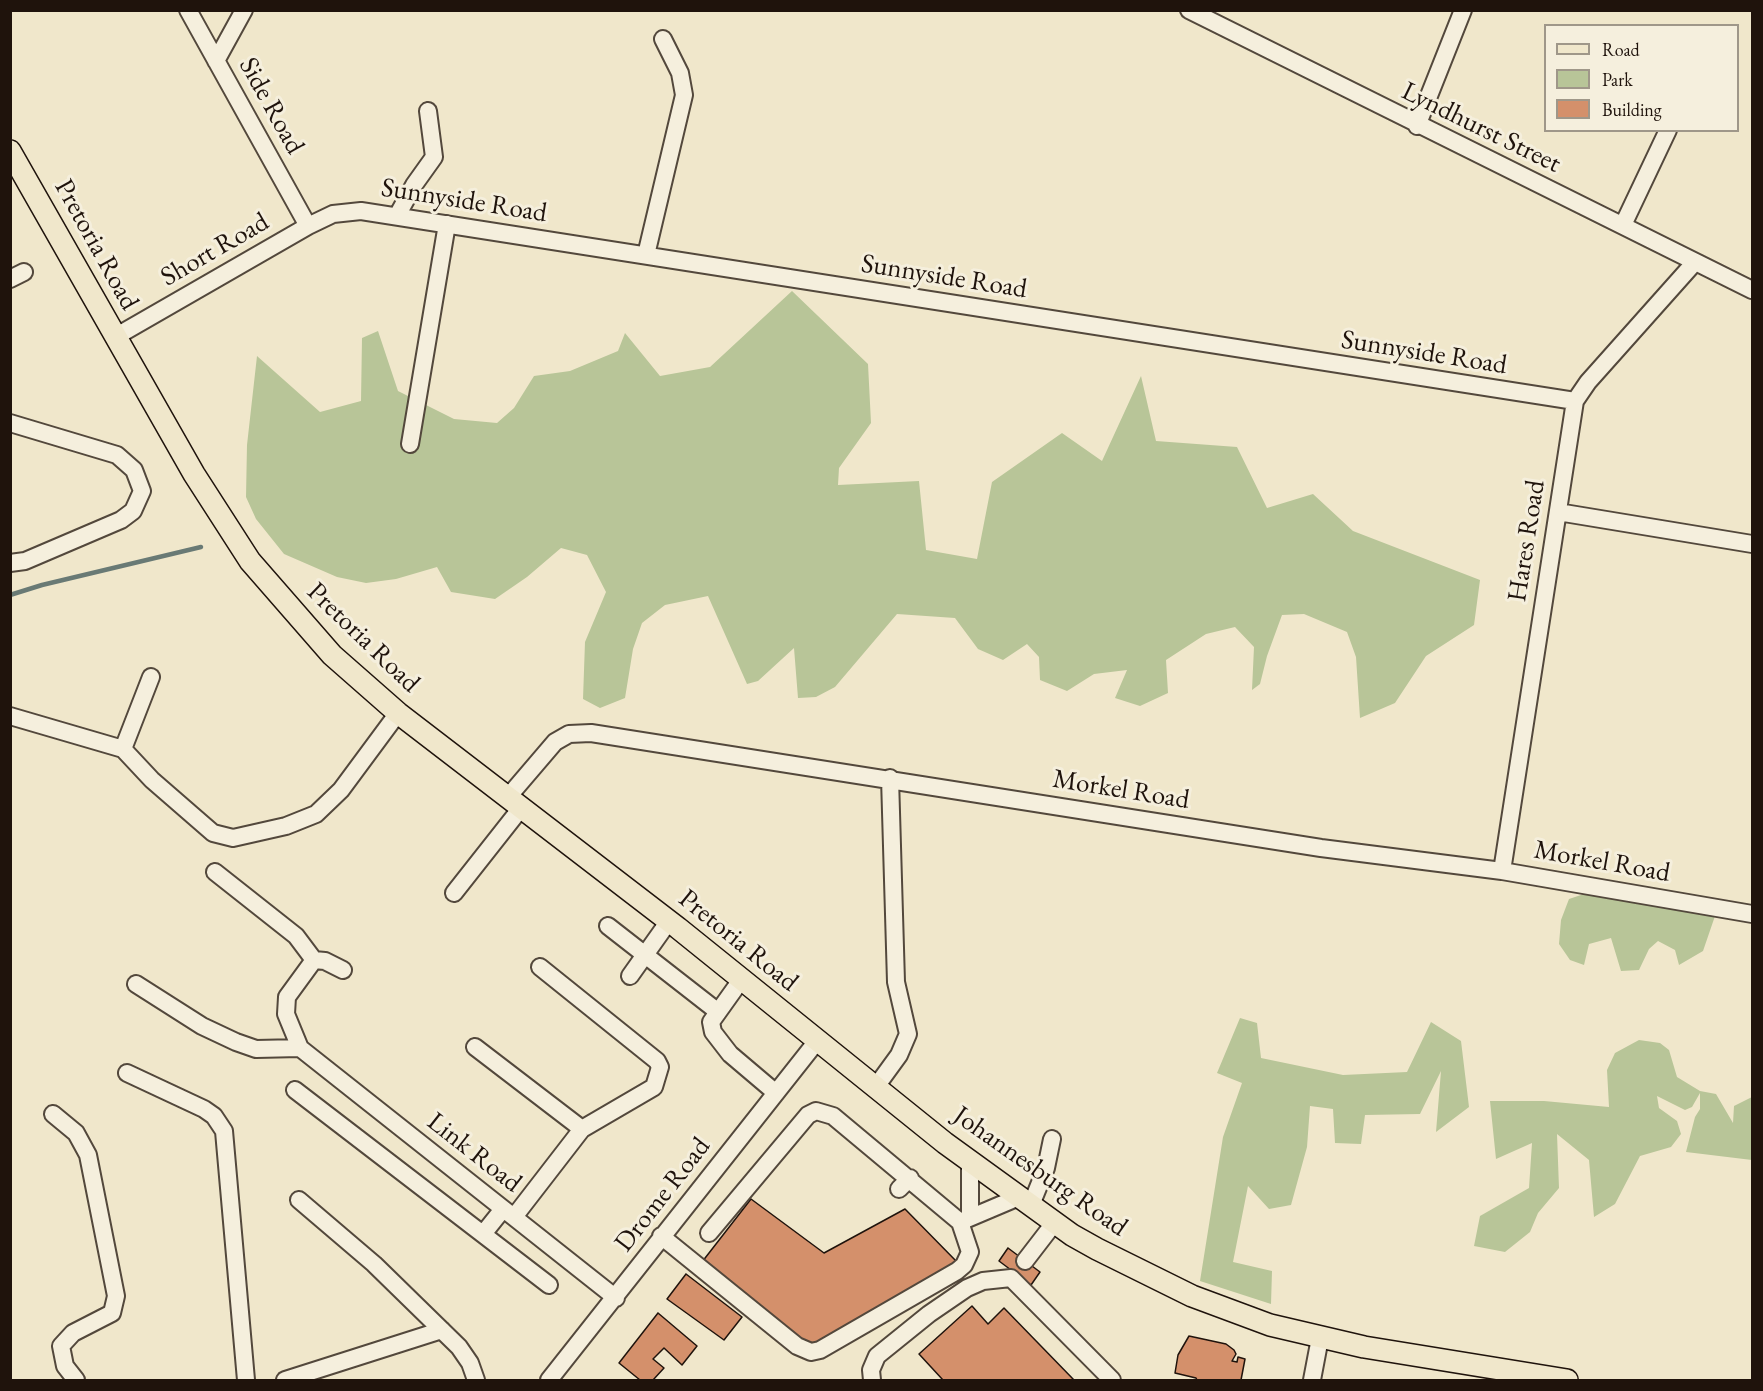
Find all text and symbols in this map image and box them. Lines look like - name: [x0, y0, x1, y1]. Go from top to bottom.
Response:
- legend: [1544, 24, 1739, 132]
- text: Road: [1602, 38, 1640, 61]
- street label: Side Road: [231, 52, 311, 160]
- text: Park: [1602, 68, 1633, 91]
- street label: Lyndhurst Street: [1396, 75, 1566, 181]
- text: Building: [1602, 98, 1662, 121]
- street label: Sunnyside Road: [379, 172, 549, 230]
- street label: Pretoria Road: [47, 174, 145, 316]
- street label: Short Road: [155, 206, 275, 294]
- street label: Sunnyside Road: [859, 248, 1029, 306]
- street label: Sunnyside Road: [1339, 324, 1509, 382]
- street label: Hares Road: [1501, 478, 1553, 604]
- street label: Pretoria Road: [300, 576, 426, 700]
- street label: Morkel Road: [1050, 763, 1192, 817]
- street label: Morkel Road: [1531, 834, 1673, 890]
- street label: Pretoria Road: [672, 883, 804, 999]
- street label: Johannesburg Road: [947, 1100, 1133, 1244]
- street label: Link Road: [420, 1106, 528, 1200]
- street label: Drome Road: [608, 1131, 718, 1259]

